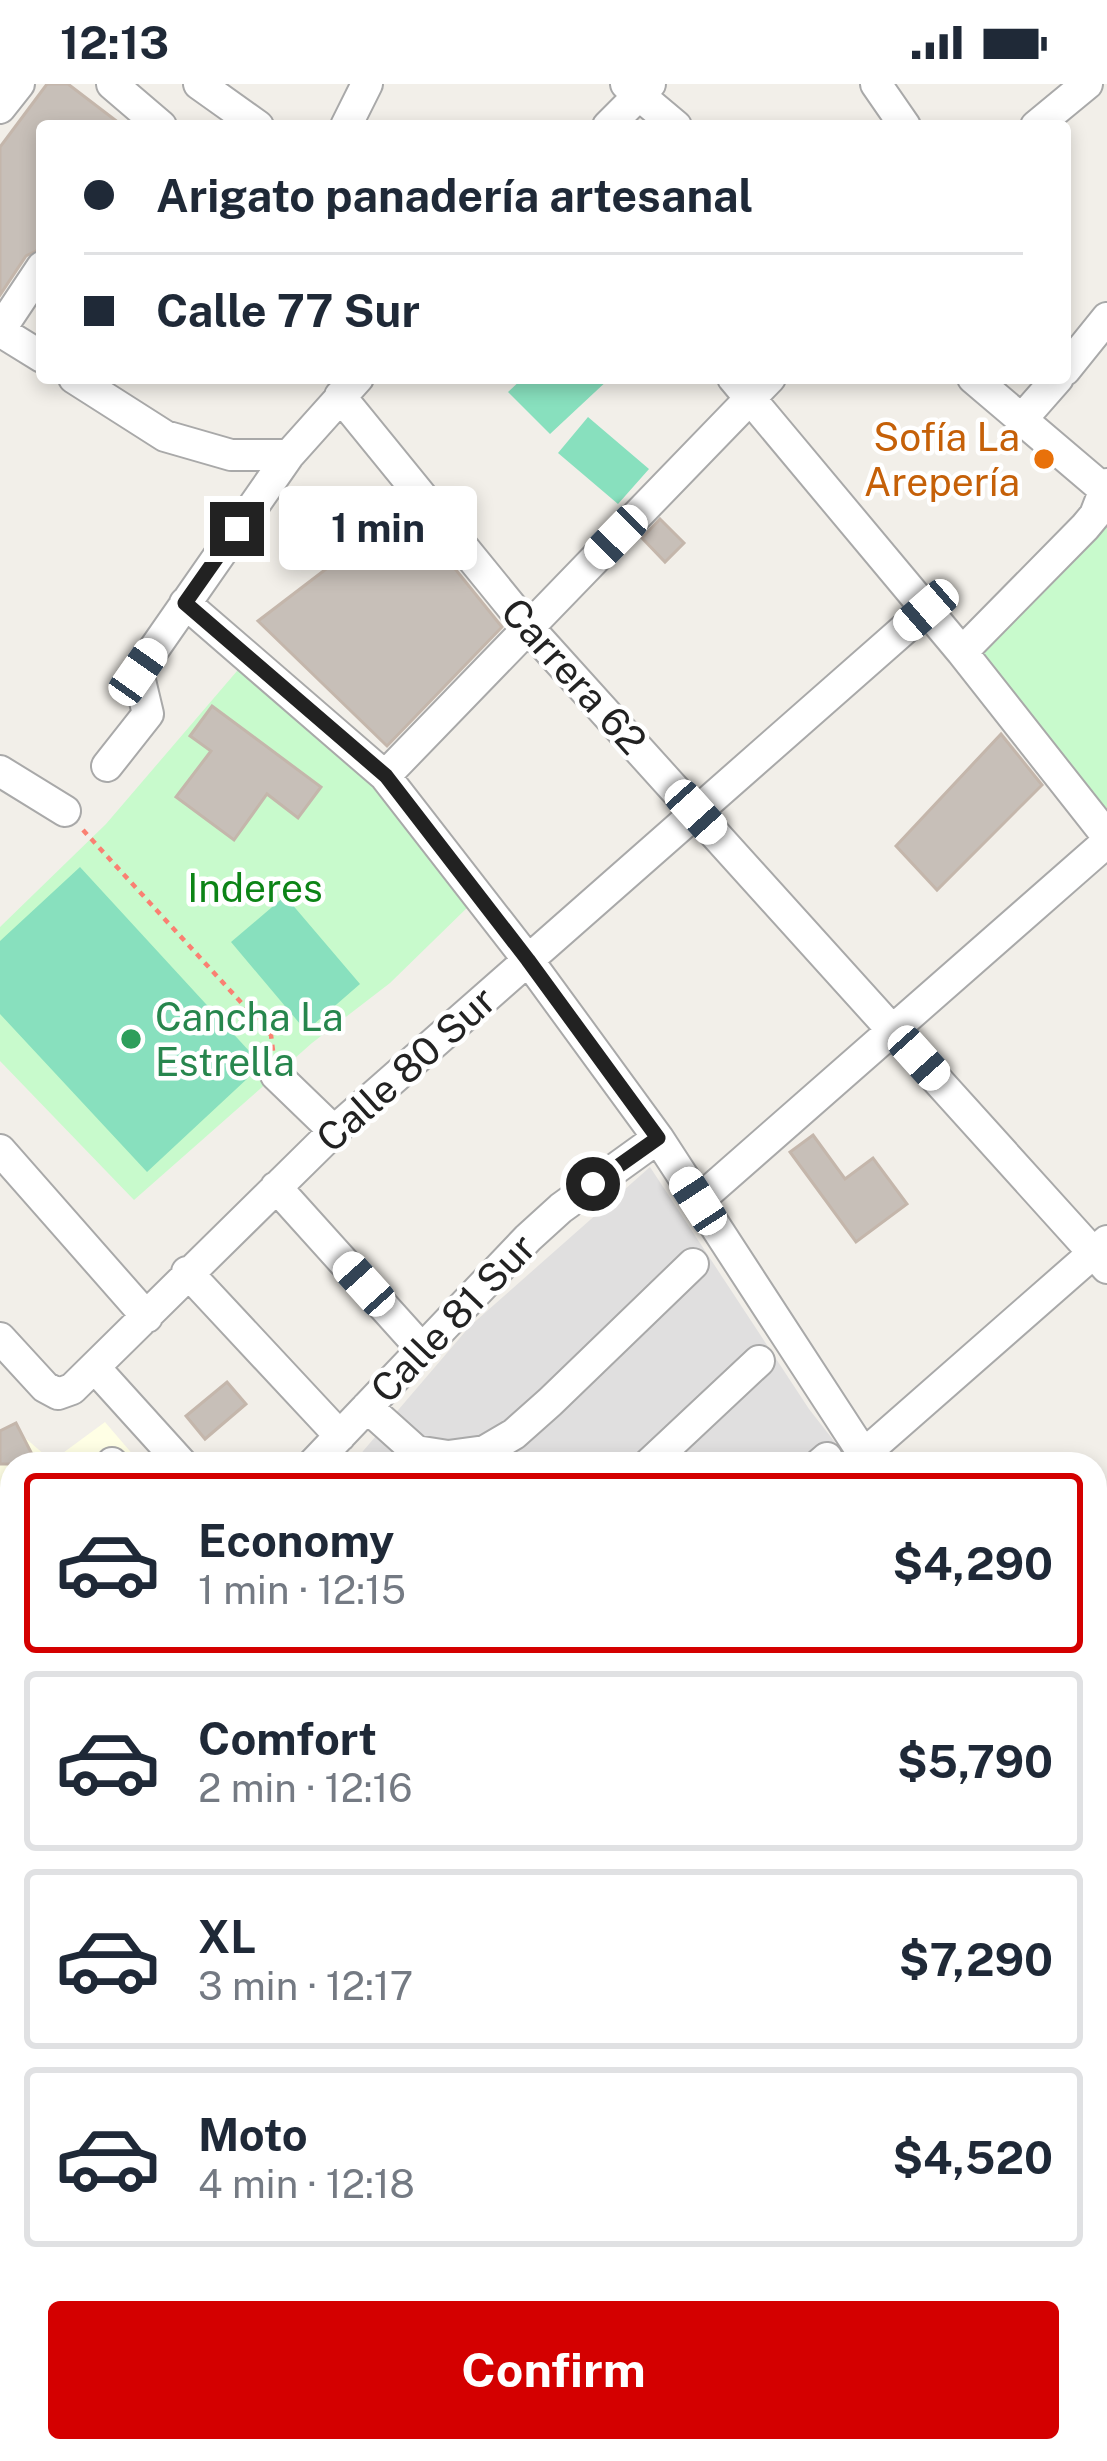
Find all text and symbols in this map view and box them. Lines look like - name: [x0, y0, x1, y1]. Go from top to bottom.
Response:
- text: 12:13: [60, 16, 169, 69]
- text: Arigato panadería artesanal: [156, 169, 753, 222]
- text: Calle 77 Sur: [156, 284, 420, 337]
- place label: Sofía La Arepería: [864, 414, 1020, 505]
- marker: Sofía La Arepería: [1031, 446, 1057, 472]
- callout: 1 min: [279, 487, 477, 571]
- car: [578, 499, 654, 575]
- route end: [210, 502, 264, 556]
- text: 1 min: [331, 505, 425, 551]
- car: [887, 573, 965, 647]
- street label: Carrera 62: [492, 589, 656, 763]
- car: [103, 632, 173, 712]
- car: [659, 773, 733, 851]
- park label: Inderes: [187, 865, 323, 911]
- street label: Calle 80 Sur: [307, 977, 505, 1161]
- place label: Cancha La Estrella: [155, 994, 344, 1085]
- car: [882, 1019, 956, 1097]
- marker: Cancha La Estrella: [118, 1026, 144, 1052]
- route start: [566, 1157, 620, 1211]
- car: [663, 1161, 733, 1241]
- street label: Calle 81 Sur: [361, 1224, 545, 1412]
- car: [327, 1245, 401, 1323]
- icon: car: [54, 1509, 162, 1617]
- text: Economy: [198, 1514, 394, 1567]
- text: $4,290: [892, 1537, 1053, 1590]
- text: 1 min · 12:15: [198, 1567, 406, 1613]
- icon: car: [54, 1707, 162, 1815]
- text: Comfort: [198, 1712, 377, 1765]
- text: $5,790: [897, 1735, 1053, 1788]
- text: 2 min · 12:16: [198, 1765, 413, 1811]
- icon: car: [54, 1905, 162, 2013]
- text: XL: [198, 1910, 256, 1963]
- text: $7,290: [899, 1933, 1053, 1986]
- text: 3 min · 12:17: [198, 1963, 413, 2009]
- icon: car: [54, 2103, 162, 2211]
- text: Moto: [198, 2108, 308, 2161]
- text: $4,520: [892, 2131, 1053, 2184]
- text: 4 min · 12:18: [198, 2161, 415, 2207]
- button: Confirm: [48, 2301, 1059, 2439]

